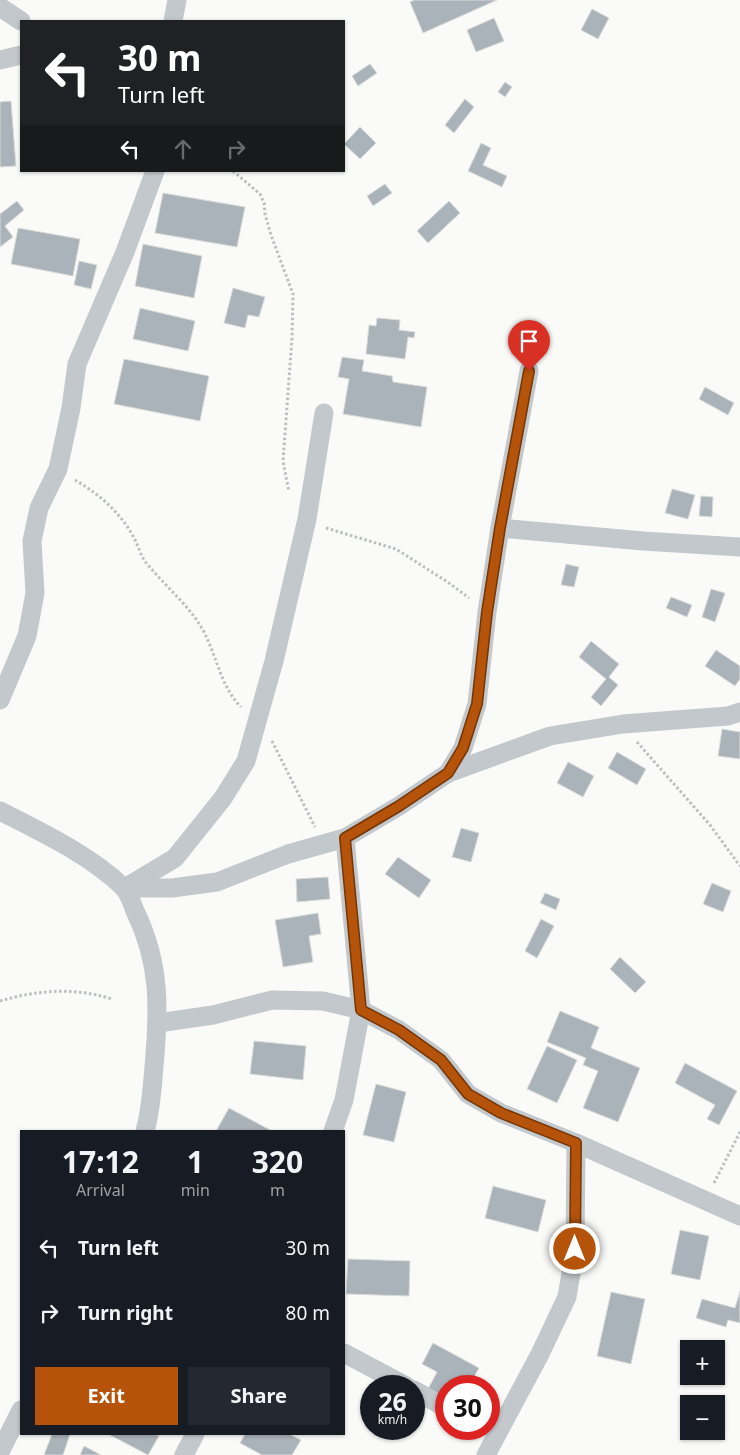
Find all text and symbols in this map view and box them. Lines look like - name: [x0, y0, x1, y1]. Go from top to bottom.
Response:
- text: 30 m: [118, 34, 201, 81]
- icon: left: [35, 40, 100, 105]
- text: Turn left: [118, 79, 205, 109]
- icon: left: [116, 135, 144, 163]
- icon: ahead: [169, 135, 197, 163]
- icon: right: [222, 135, 250, 163]
- pin: [508, 320, 550, 371]
- icon: arrive: [515, 327, 543, 355]
- text: 17:12: [62, 1141, 139, 1182]
- text: 1: [187, 1141, 204, 1182]
- text: 320: [252, 1141, 303, 1182]
- text: Arrival: [76, 1179, 125, 1201]
- text: min: [181, 1179, 210, 1201]
- text: m: [270, 1179, 285, 1201]
- position arrow: [548, 1222, 600, 1274]
- icon: left: [35, 1234, 63, 1262]
- text: Turn left: [78, 1235, 159, 1261]
- text: 30 m: [286, 1235, 330, 1261]
- icon: right: [35, 1299, 63, 1327]
- text: Turn right: [78, 1300, 173, 1326]
- text: 80 m: [286, 1300, 330, 1326]
- map controls: [680, 1340, 725, 1440]
- button: +: [680, 1340, 725, 1385]
- button: Exit: [35, 1367, 178, 1425]
- button: Share: [188, 1367, 330, 1425]
- speed limit sign: 30: [435, 1375, 500, 1440]
- text: 26: [378, 1384, 407, 1418]
- button: −: [680, 1395, 725, 1440]
- text: km/h: [378, 1411, 407, 1428]

